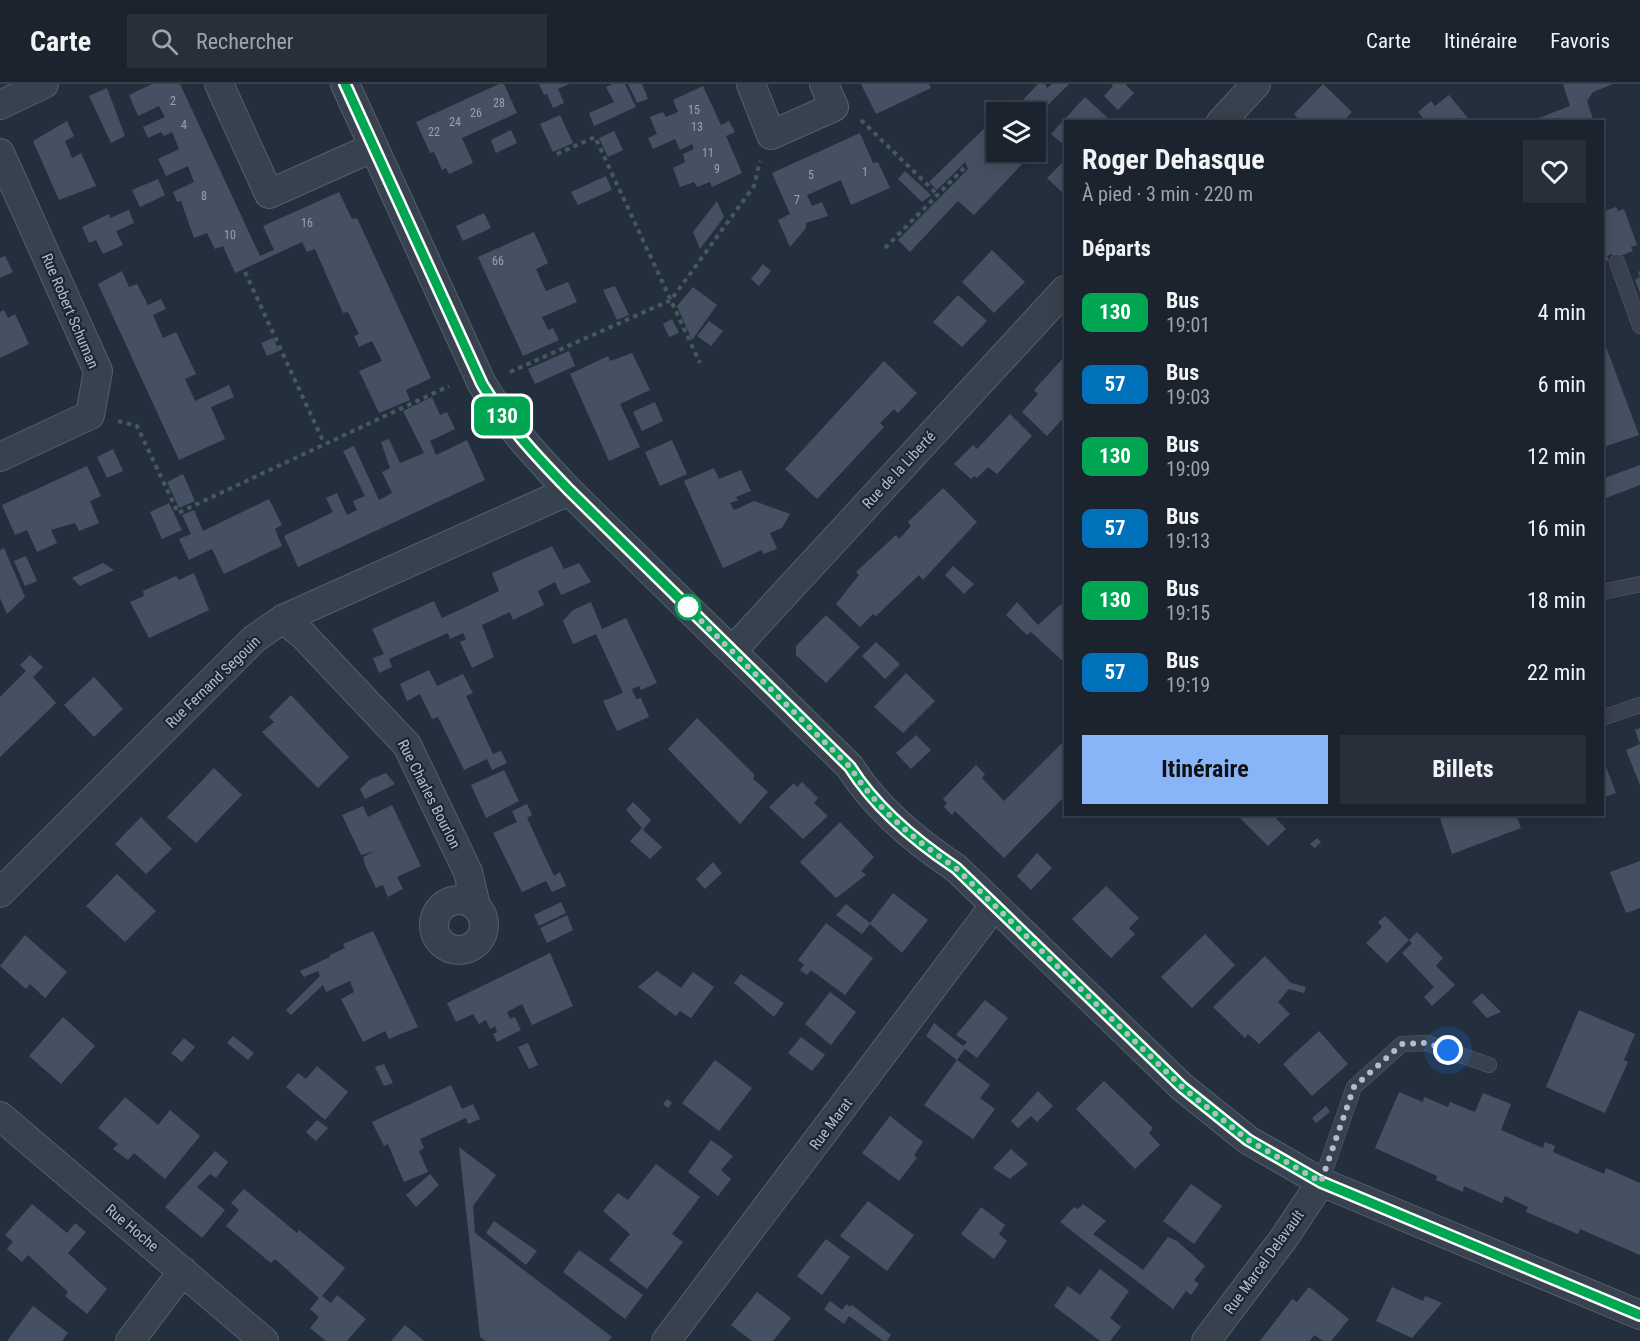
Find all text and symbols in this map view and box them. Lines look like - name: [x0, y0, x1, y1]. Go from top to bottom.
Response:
- search box: [127, 14, 547, 68]
- text: Carte: [30, 25, 91, 58]
- icon: search: [148, 25, 181, 58]
- text: Rechercher: [196, 29, 293, 54]
- text: Carte: [1366, 29, 1411, 53]
- text: Itinéraire: [1444, 29, 1517, 53]
- text: Favoris: [1550, 29, 1610, 53]
- house number: 2: [170, 94, 176, 108]
- house number: 28: [493, 96, 505, 110]
- map controls: [986, 102, 1046, 162]
- button: layers: [986, 102, 1046, 162]
- house number: 15: [688, 103, 700, 117]
- house number: 26: [470, 106, 482, 120]
- house number: 24: [449, 115, 461, 129]
- house number: 4: [181, 118, 187, 132]
- house number: 13: [691, 120, 703, 134]
- house number: 22: [428, 125, 440, 139]
- button: heart: [1523, 140, 1586, 203]
- text: Roger Dehasque: [1082, 143, 1265, 176]
- house number: 11: [702, 146, 714, 160]
- house number: 9: [714, 162, 720, 176]
- house number: 1: [862, 165, 868, 179]
- house number: 5: [808, 168, 814, 182]
- text: À pied · 3 min · 220 m: [1082, 182, 1253, 206]
- house number: 8: [201, 189, 207, 203]
- house number: 7: [794, 193, 800, 207]
- house number: 16: [301, 216, 313, 230]
- house number: 10: [224, 228, 236, 242]
- text: Départs: [1082, 236, 1151, 261]
- street label: Rue Robert Schuman: [38, 251, 102, 371]
- house number: 66: [492, 254, 504, 268]
- text: Bus: [1166, 288, 1199, 313]
- text: 130: [1099, 300, 1131, 324]
- text: 4 min: [1538, 300, 1586, 325]
- text: 19:01: [1166, 313, 1210, 337]
- text: Bus: [1166, 360, 1199, 385]
- text: 57: [1104, 372, 1126, 396]
- text: 6 min: [1538, 372, 1586, 397]
- text: 19:03: [1166, 385, 1210, 409]
- line badge: 130: [468, 396, 536, 436]
- text: 130: [486, 404, 518, 428]
- street label: Rue de la Liberté: [859, 428, 939, 512]
- text: Bus: [1166, 432, 1199, 457]
- text: 130: [1099, 444, 1131, 468]
- text: 12 min: [1527, 444, 1586, 469]
- text: 19:09: [1166, 457, 1210, 481]
- text: Bus: [1166, 504, 1199, 529]
- text: 57: [1104, 516, 1126, 540]
- text: 16 min: [1527, 516, 1586, 541]
- text: 19:13: [1166, 529, 1210, 553]
- text: Bus: [1166, 576, 1199, 601]
- text: 130: [1099, 588, 1131, 612]
- text: 18 min: [1527, 588, 1586, 613]
- unlabelled marker: [675, 594, 701, 620]
- text: 19:15: [1166, 601, 1210, 625]
- street label: Rue Fernand Segouin: [162, 632, 264, 732]
- text: Bus: [1166, 648, 1199, 673]
- text: 57: [1104, 660, 1126, 684]
- text: 22 min: [1527, 660, 1586, 685]
- text: 19:19: [1166, 673, 1210, 697]
- button: Itinéraire: [1082, 735, 1328, 804]
- button: Billets: [1340, 735, 1586, 804]
- street label: Rue Charles Bourlon: [394, 737, 464, 851]
- your location: [1433, 1035, 1463, 1065]
- street label: Rue Marat: [806, 1095, 856, 1153]
- street label: Rue Hoche: [102, 1201, 162, 1255]
- street label: Rue Marcel Delavault: [1220, 1206, 1308, 1318]

